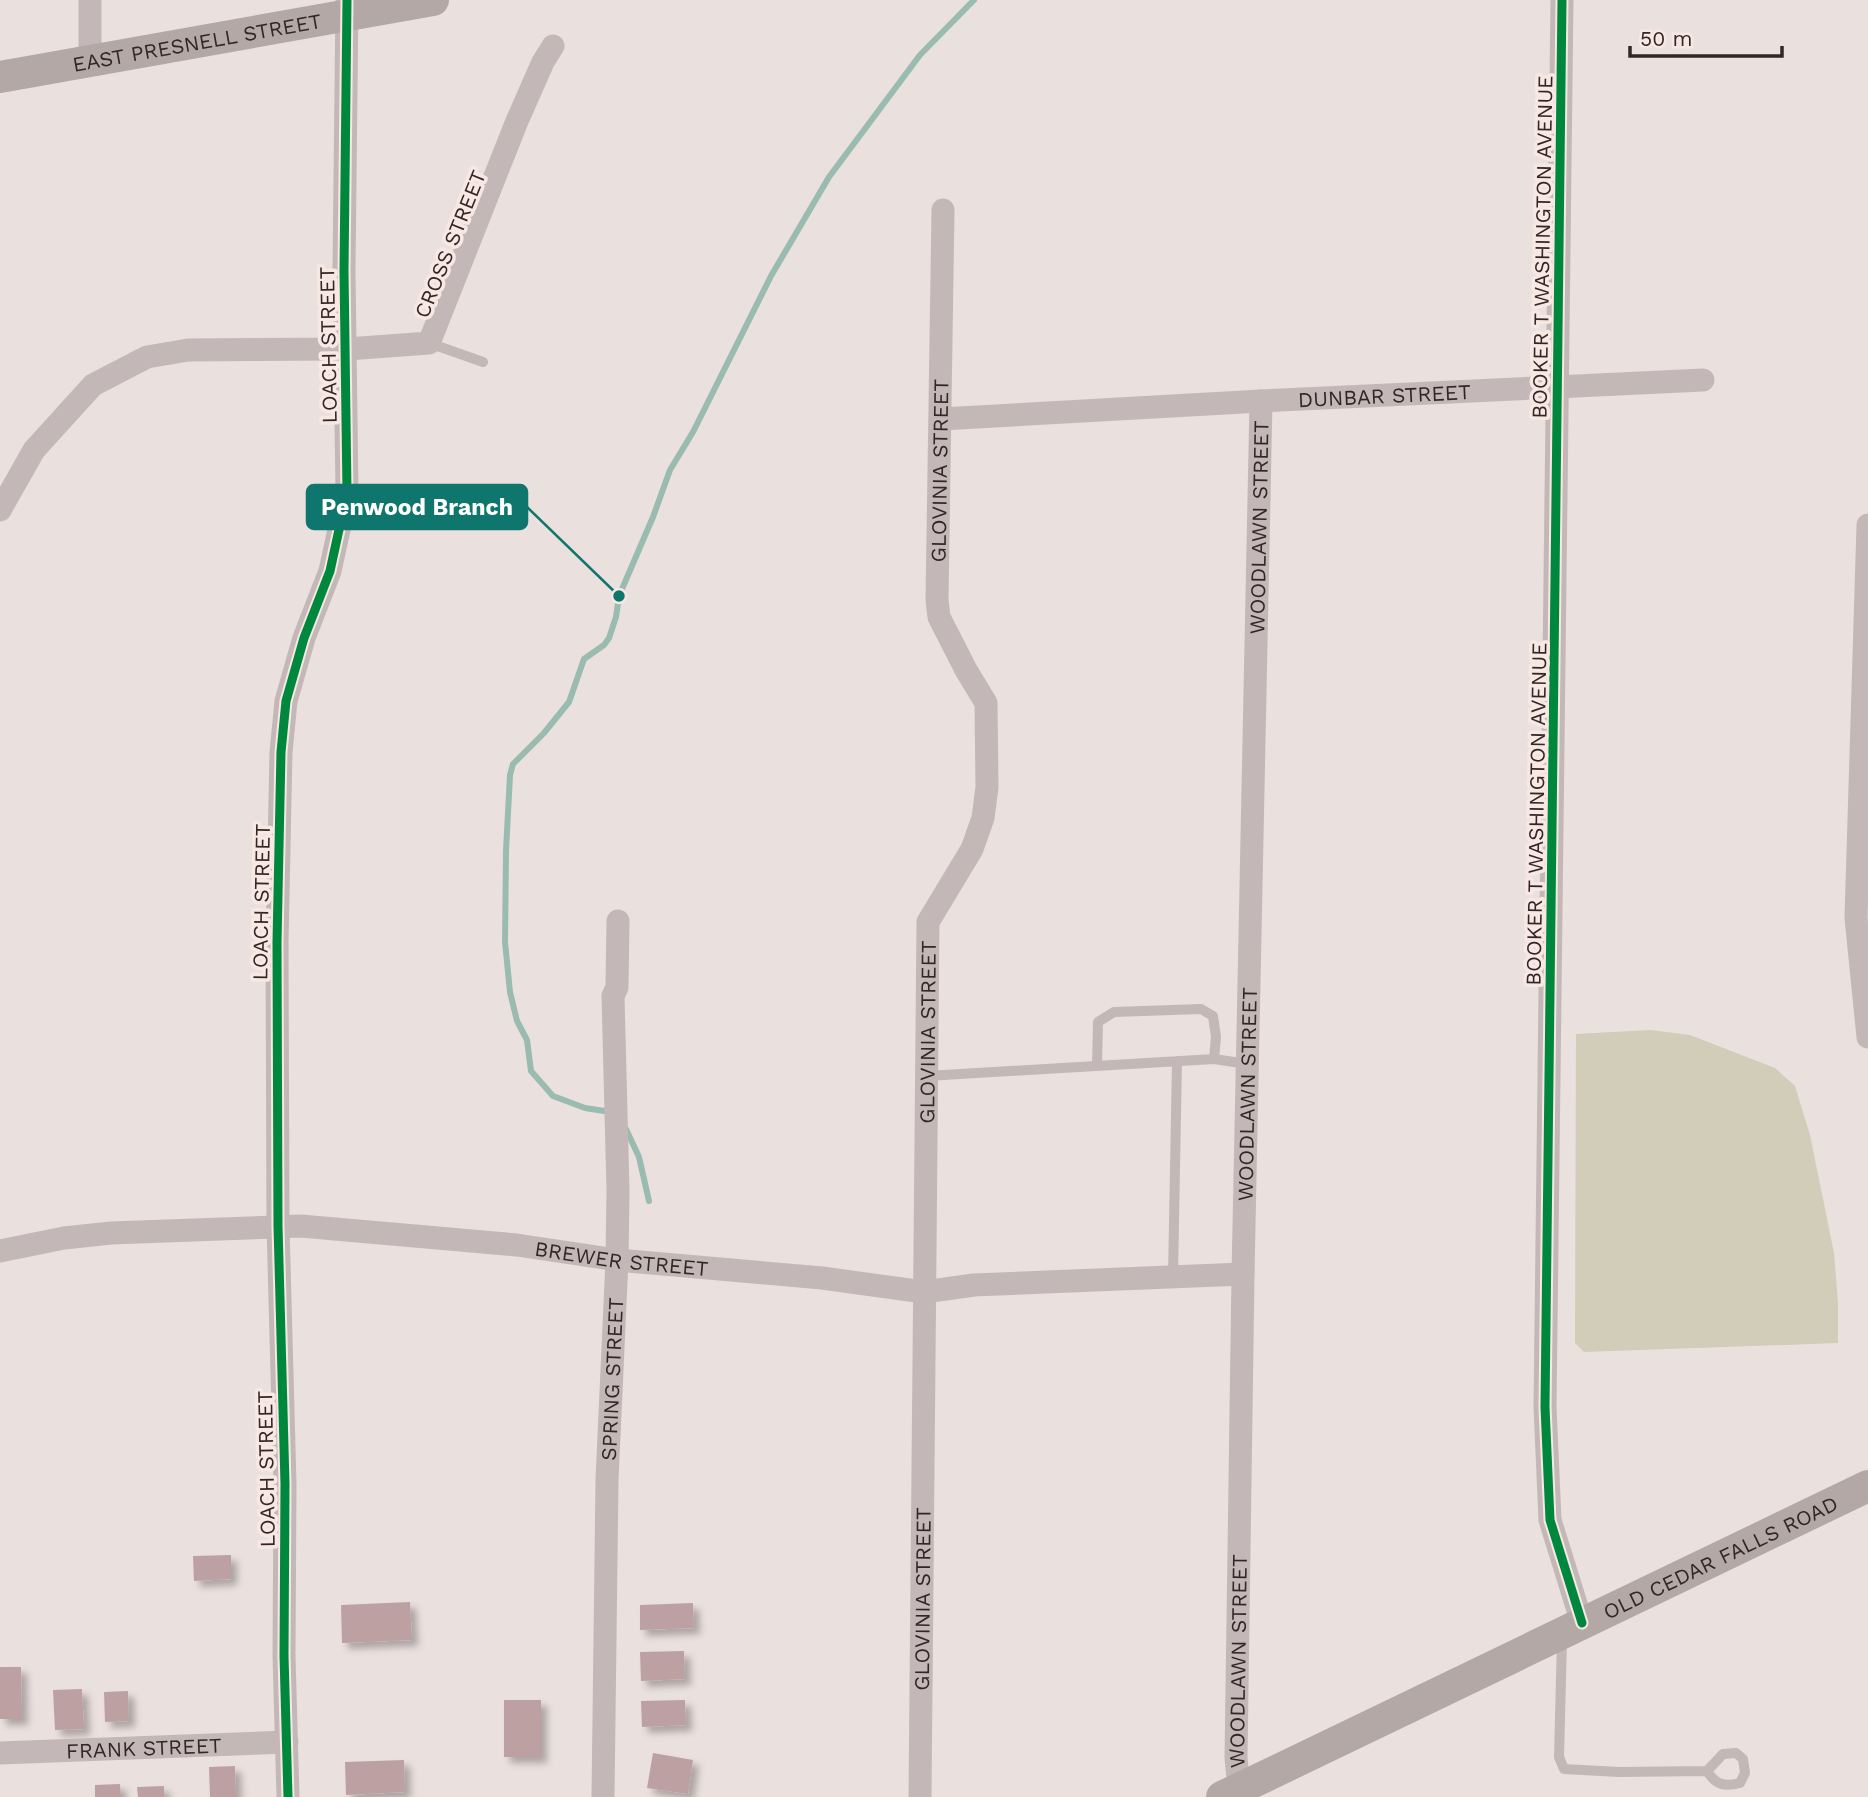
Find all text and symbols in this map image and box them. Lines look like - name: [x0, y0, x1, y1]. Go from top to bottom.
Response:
- street label: EAST PRESNELL STREET: [70, 8, 324, 76]
- scale bar: [1630, 14, 1782, 58]
- text: 50 m: [1640, 26, 1692, 51]
- street label: BOOKER T WASHINGTON AVENUE: [1527, 75, 1557, 419]
- street label: CROSS STREET: [409, 166, 491, 321]
- street label: LOACH STREET: [314, 266, 342, 424]
- street label: GLOVINIA STREET: [925, 378, 953, 562]
- street label: DUNBAR STREET: [1297, 379, 1472, 412]
- street label: WOODLAWN STREET: [1244, 420, 1273, 635]
- callout: Penwood Branch: [307, 485, 527, 529]
- text: Penwood Branch: [321, 494, 513, 521]
- street label: BOOKER T WASHINGTON AVENUE: [1521, 642, 1551, 986]
- street label: LOACH STREET: [247, 823, 275, 981]
- street label: GLOVINIA STREET: [914, 940, 940, 1124]
- street label: WOODLAWN STREET: [1232, 987, 1261, 1201]
- street label: BREWER STREET: [533, 1235, 710, 1281]
- street label: SPRING STREET: [595, 1297, 628, 1461]
- street label: LOACH STREET: [252, 1390, 280, 1548]
- street label: OLD CEDAR FALLS ROAD: [1599, 1490, 1842, 1624]
- street label: GLOVINIA STREET: [908, 1507, 935, 1691]
- street label: WOODLAWN STREET: [1223, 1554, 1251, 1769]
- street label: FRANK STREET: [66, 1732, 223, 1763]

